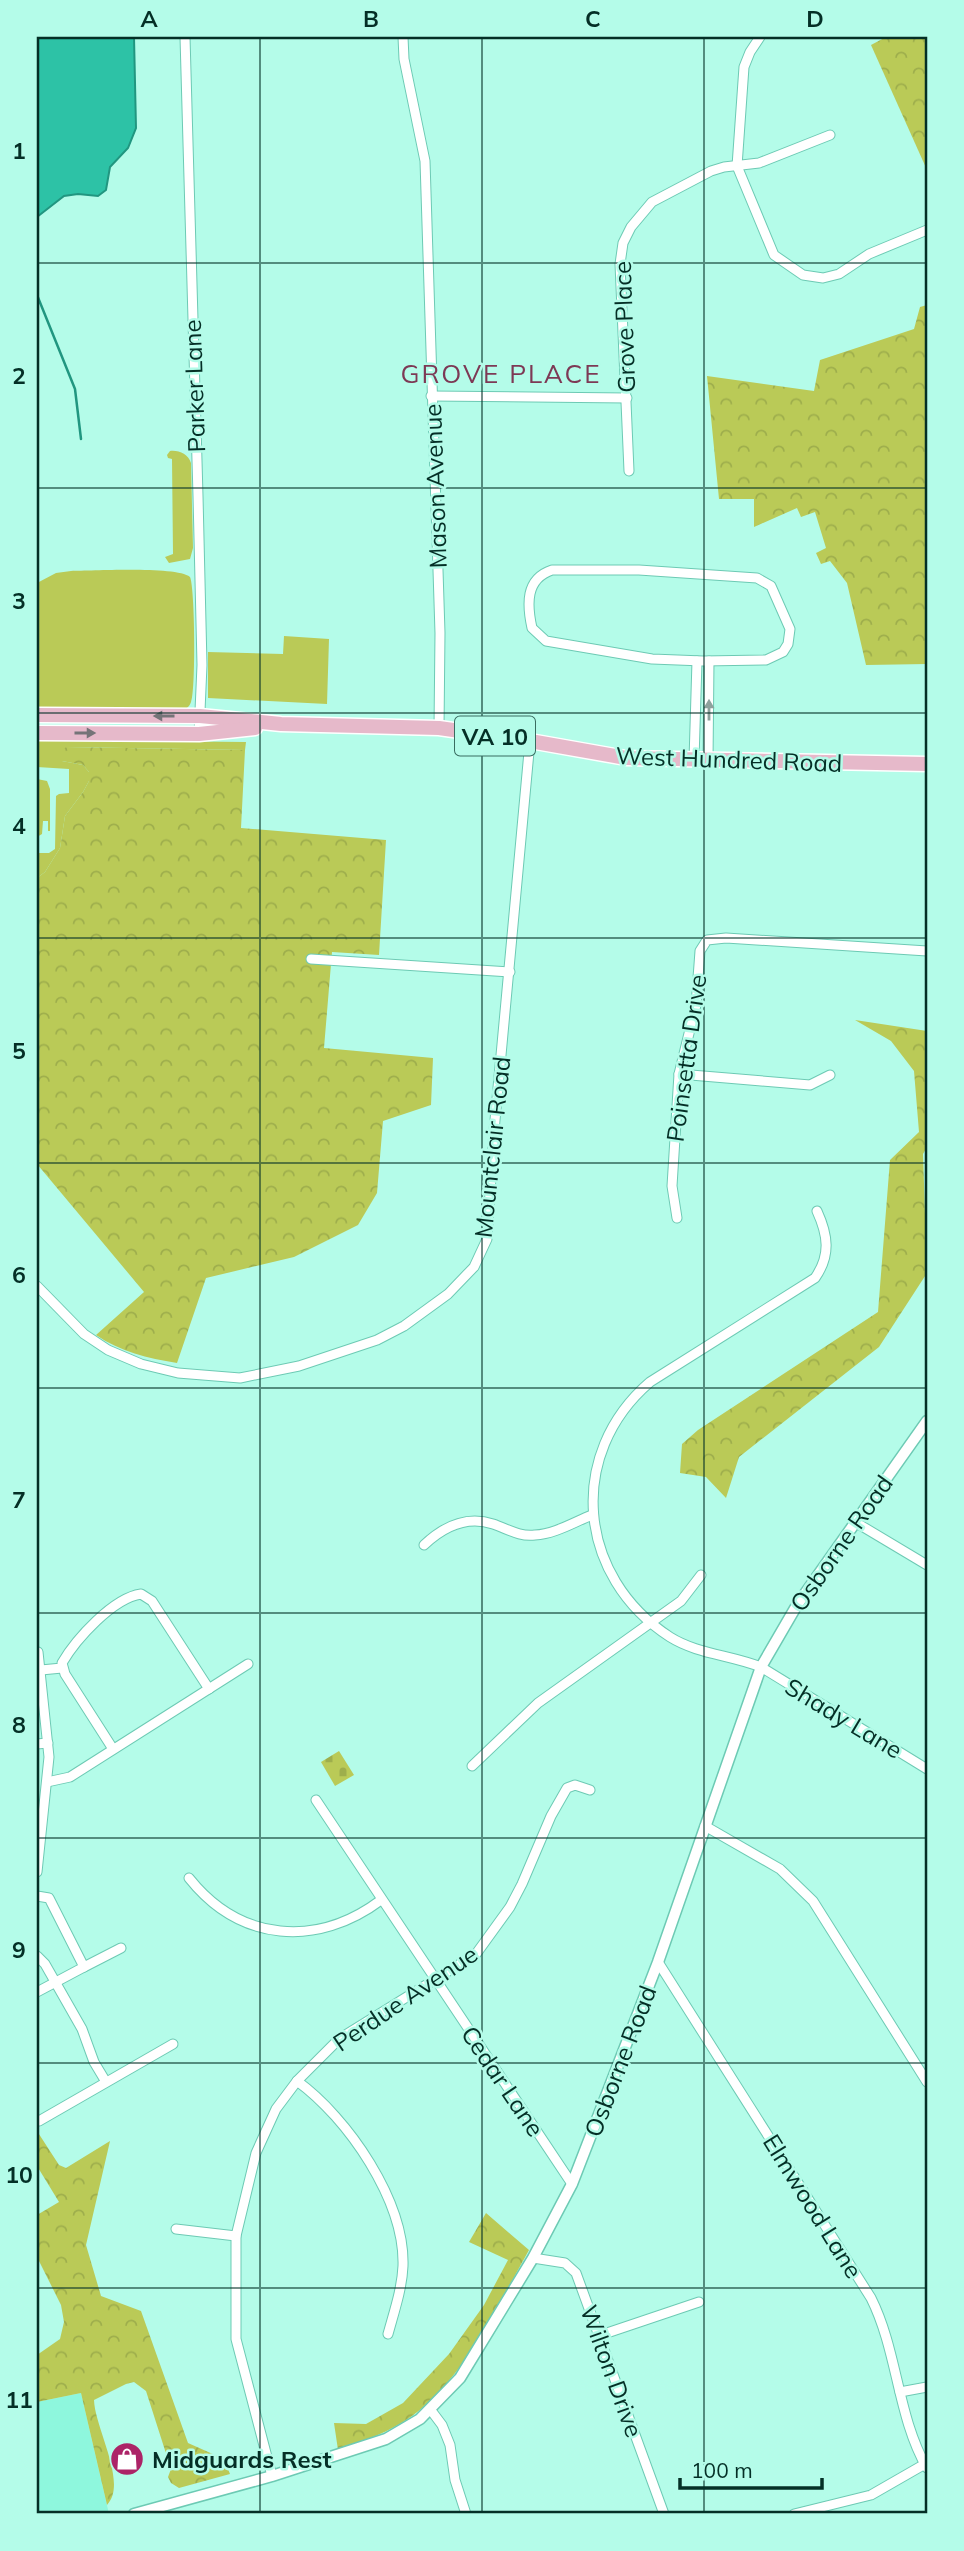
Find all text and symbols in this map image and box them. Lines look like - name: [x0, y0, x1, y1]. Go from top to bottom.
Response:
- text: A: [140, 4, 158, 33]
- text: B: [363, 4, 379, 33]
- text: C: [585, 4, 601, 33]
- text: D: [806, 4, 824, 33]
- text: 1: [12, 136, 26, 165]
- street label: Grove Place: [607, 261, 641, 393]
- street label: Parker Lane: [177, 319, 211, 453]
- district label: GROVE PLACE: [400, 357, 602, 390]
- text: 2: [12, 361, 26, 390]
- street label: Mason Avenue: [417, 403, 453, 569]
- text: 3: [12, 586, 26, 615]
- one-way arrow: [703, 699, 715, 721]
- one-way arrow: [153, 710, 175, 722]
- road number: VA 10: [455, 716, 535, 756]
- one-way arrow: [74, 727, 96, 739]
- street label: West Hundred Road: [615, 740, 843, 778]
- text: 4: [12, 811, 26, 840]
- street label: Poinsetta Drive: [659, 972, 713, 1144]
- text: 5: [12, 1036, 26, 1065]
- street label: Mountclair Road: [468, 1055, 516, 1239]
- text: 6: [12, 1260, 26, 1289]
- street label: Osborne Road: [783, 1469, 899, 1617]
- text: 7: [12, 1485, 26, 1514]
- street label: Shady Lane: [780, 1671, 908, 1765]
- text: 8: [12, 1710, 26, 1739]
- text: 9: [12, 1935, 26, 1964]
- street label: Perdue Avenue: [327, 1939, 483, 2057]
- street label: Osborne Road: [577, 1981, 663, 2141]
- street label: Cedar Lane: [455, 2020, 551, 2142]
- street label: Elmwood Lane: [757, 2128, 869, 2284]
- text: 10: [5, 2160, 33, 2189]
- street label: Wilton Drive: [574, 2301, 650, 2441]
- text: 11: [5, 2385, 33, 2414]
- shop icon: Midguards Rest: [108, 2440, 146, 2478]
- place label: Midguards Rest: [152, 2444, 332, 2474]
- scale bar: [680, 2446, 822, 2490]
- text: 100 m: [691, 2457, 753, 2483]

